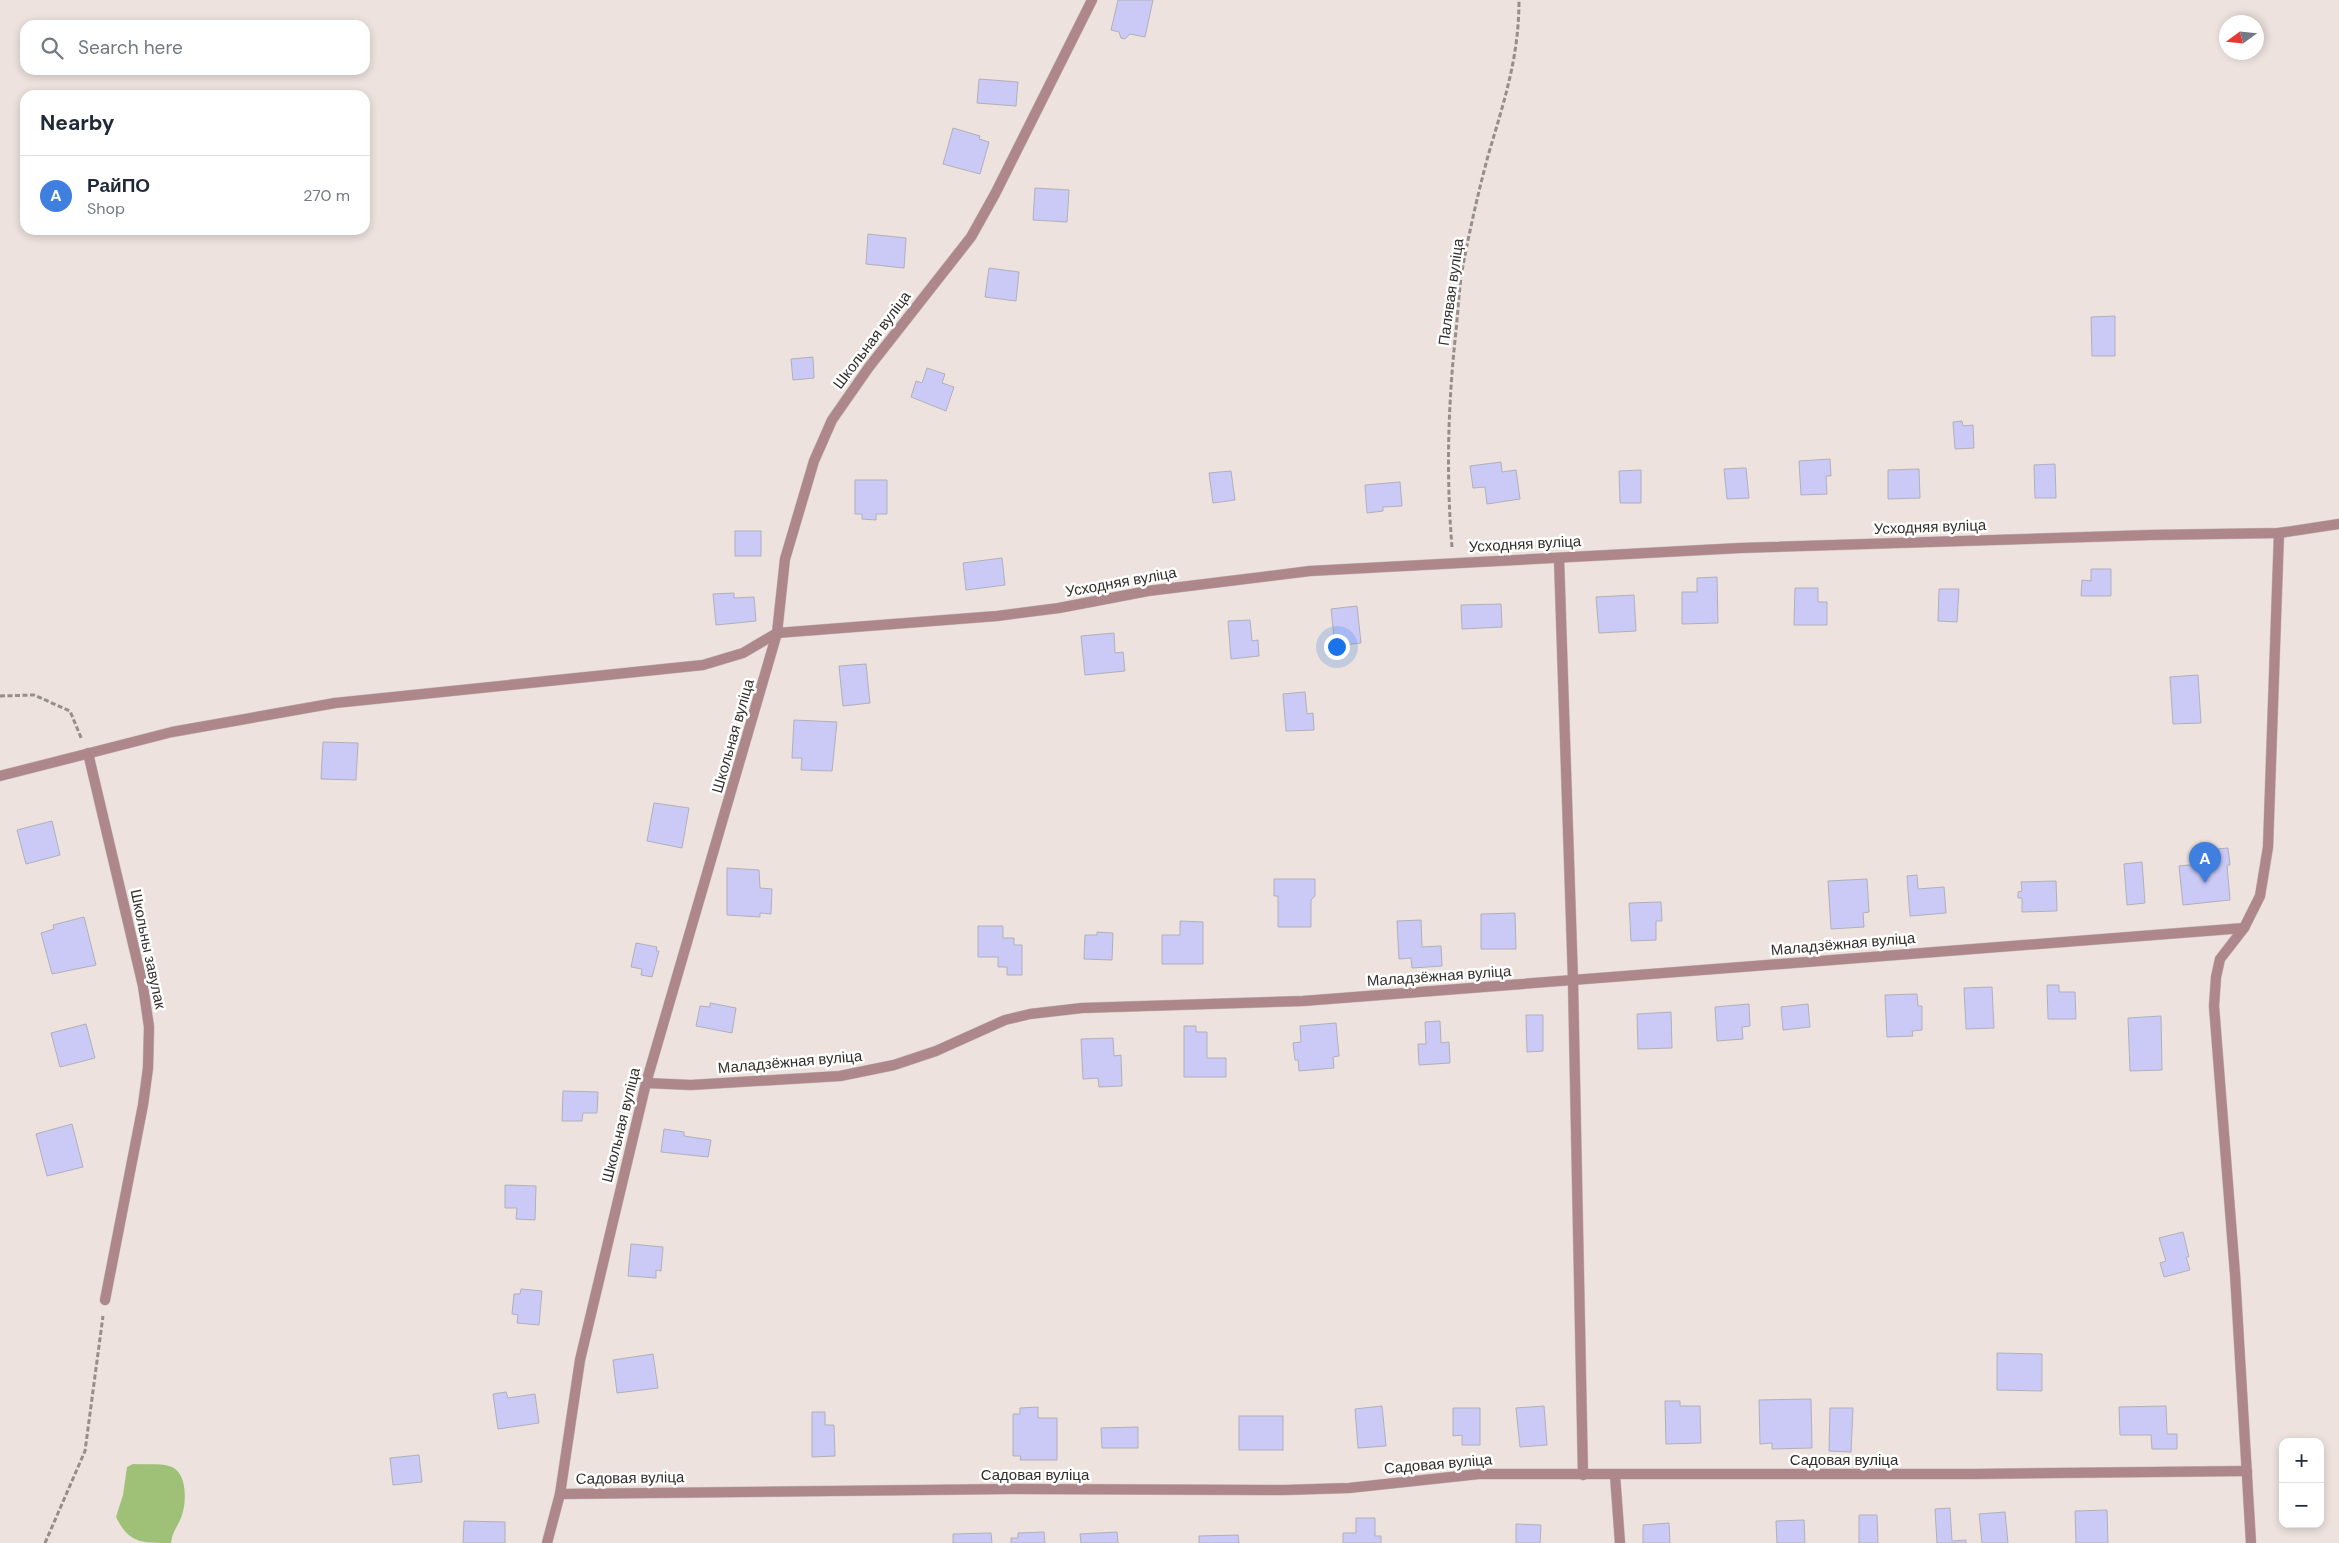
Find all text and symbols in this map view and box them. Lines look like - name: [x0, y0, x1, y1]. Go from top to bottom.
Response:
- north arrow: [2219, 15, 2264, 60]
- search box: [20, 20, 370, 75]
- icon: search: [38, 34, 66, 62]
- text: Search here: [78, 35, 183, 60]
- text: Nearby: [40, 109, 114, 137]
- text: РайПО: [87, 173, 150, 198]
- text: A: [50, 185, 62, 206]
- text: 270 m: [303, 185, 350, 206]
- text: Shop: [87, 198, 125, 219]
- street label: Палявая вуліца: [1434, 236, 1469, 347]
- street label: Школьная вуліца: [829, 286, 916, 393]
- street label: Усходняя вуліца: [1873, 515, 1987, 539]
- street label: Усходняя вуліца: [1468, 531, 1582, 557]
- street label: Усходняя вуліца: [1064, 562, 1179, 602]
- your location: [1324, 634, 1350, 660]
- street label: Школьная вуліца: [707, 676, 759, 795]
- pin: A: [2189, 842, 2221, 883]
- street label: Школьны завулак: [126, 887, 171, 1011]
- street label: Маладзёжная вуліца: [1770, 928, 1917, 960]
- street label: Маладзёжная вуліца: [1366, 961, 1513, 991]
- street label: Маладзёжная вуліца: [717, 1046, 864, 1078]
- street label: Школьная вуліца: [597, 1065, 645, 1184]
- map controls: [2279, 1438, 2324, 1528]
- button: +: [2279, 1438, 2324, 1483]
- street label: Садовая вуліца: [1383, 1449, 1494, 1479]
- street label: Садовая вуліца: [1790, 1450, 1899, 1470]
- street label: Садовая вуліца: [981, 1465, 1090, 1485]
- street label: Садовая вуліца: [576, 1467, 685, 1489]
- button: −: [2279, 1483, 2324, 1528]

